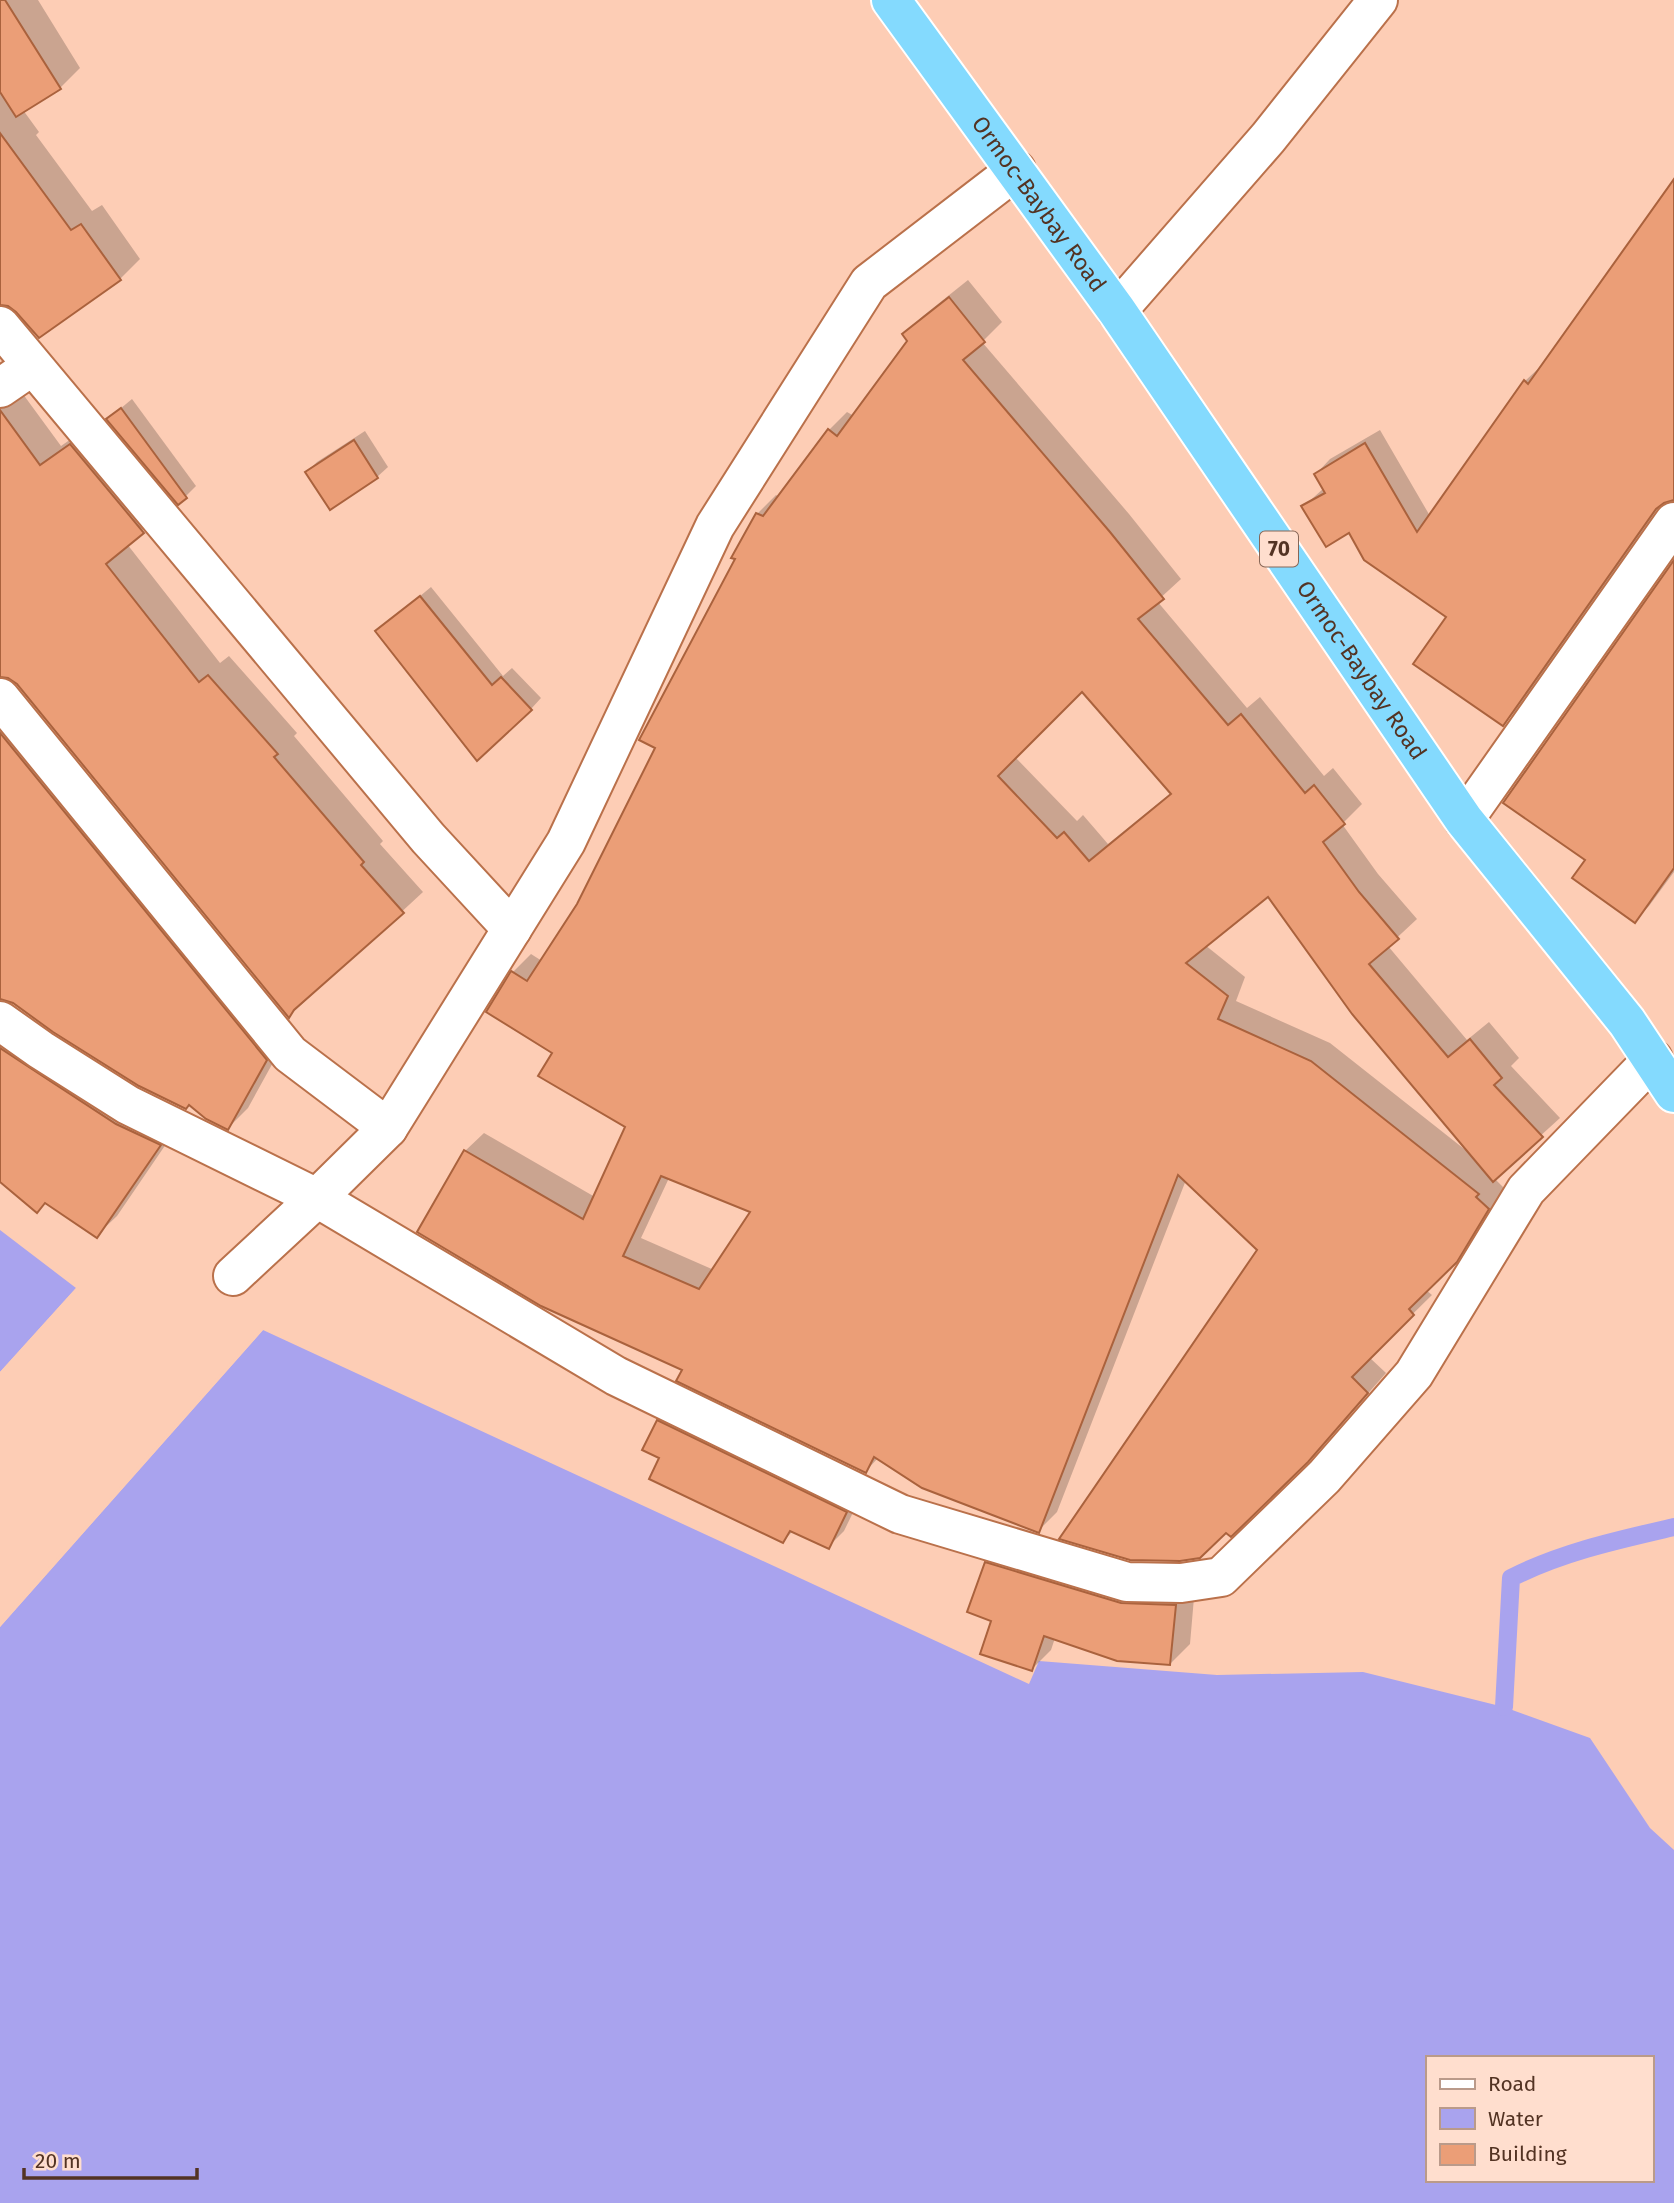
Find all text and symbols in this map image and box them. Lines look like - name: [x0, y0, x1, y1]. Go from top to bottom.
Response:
- street label: Ormoc-Baybay Road: [966, 110, 1112, 297]
- road number: 70: [1260, 532, 1298, 566]
- street label: Ormoc-Baybay Road: [1291, 575, 1433, 765]
- legend: [1426, 2056, 1653, 2182]
- text: Road: [1488, 2071, 1536, 2097]
- text: Water: [1488, 2106, 1543, 2132]
- scale bar: [24, 2136, 198, 2180]
- text: Building: [1488, 2141, 1567, 2167]
- text: 20 m: [35, 2148, 81, 2174]

